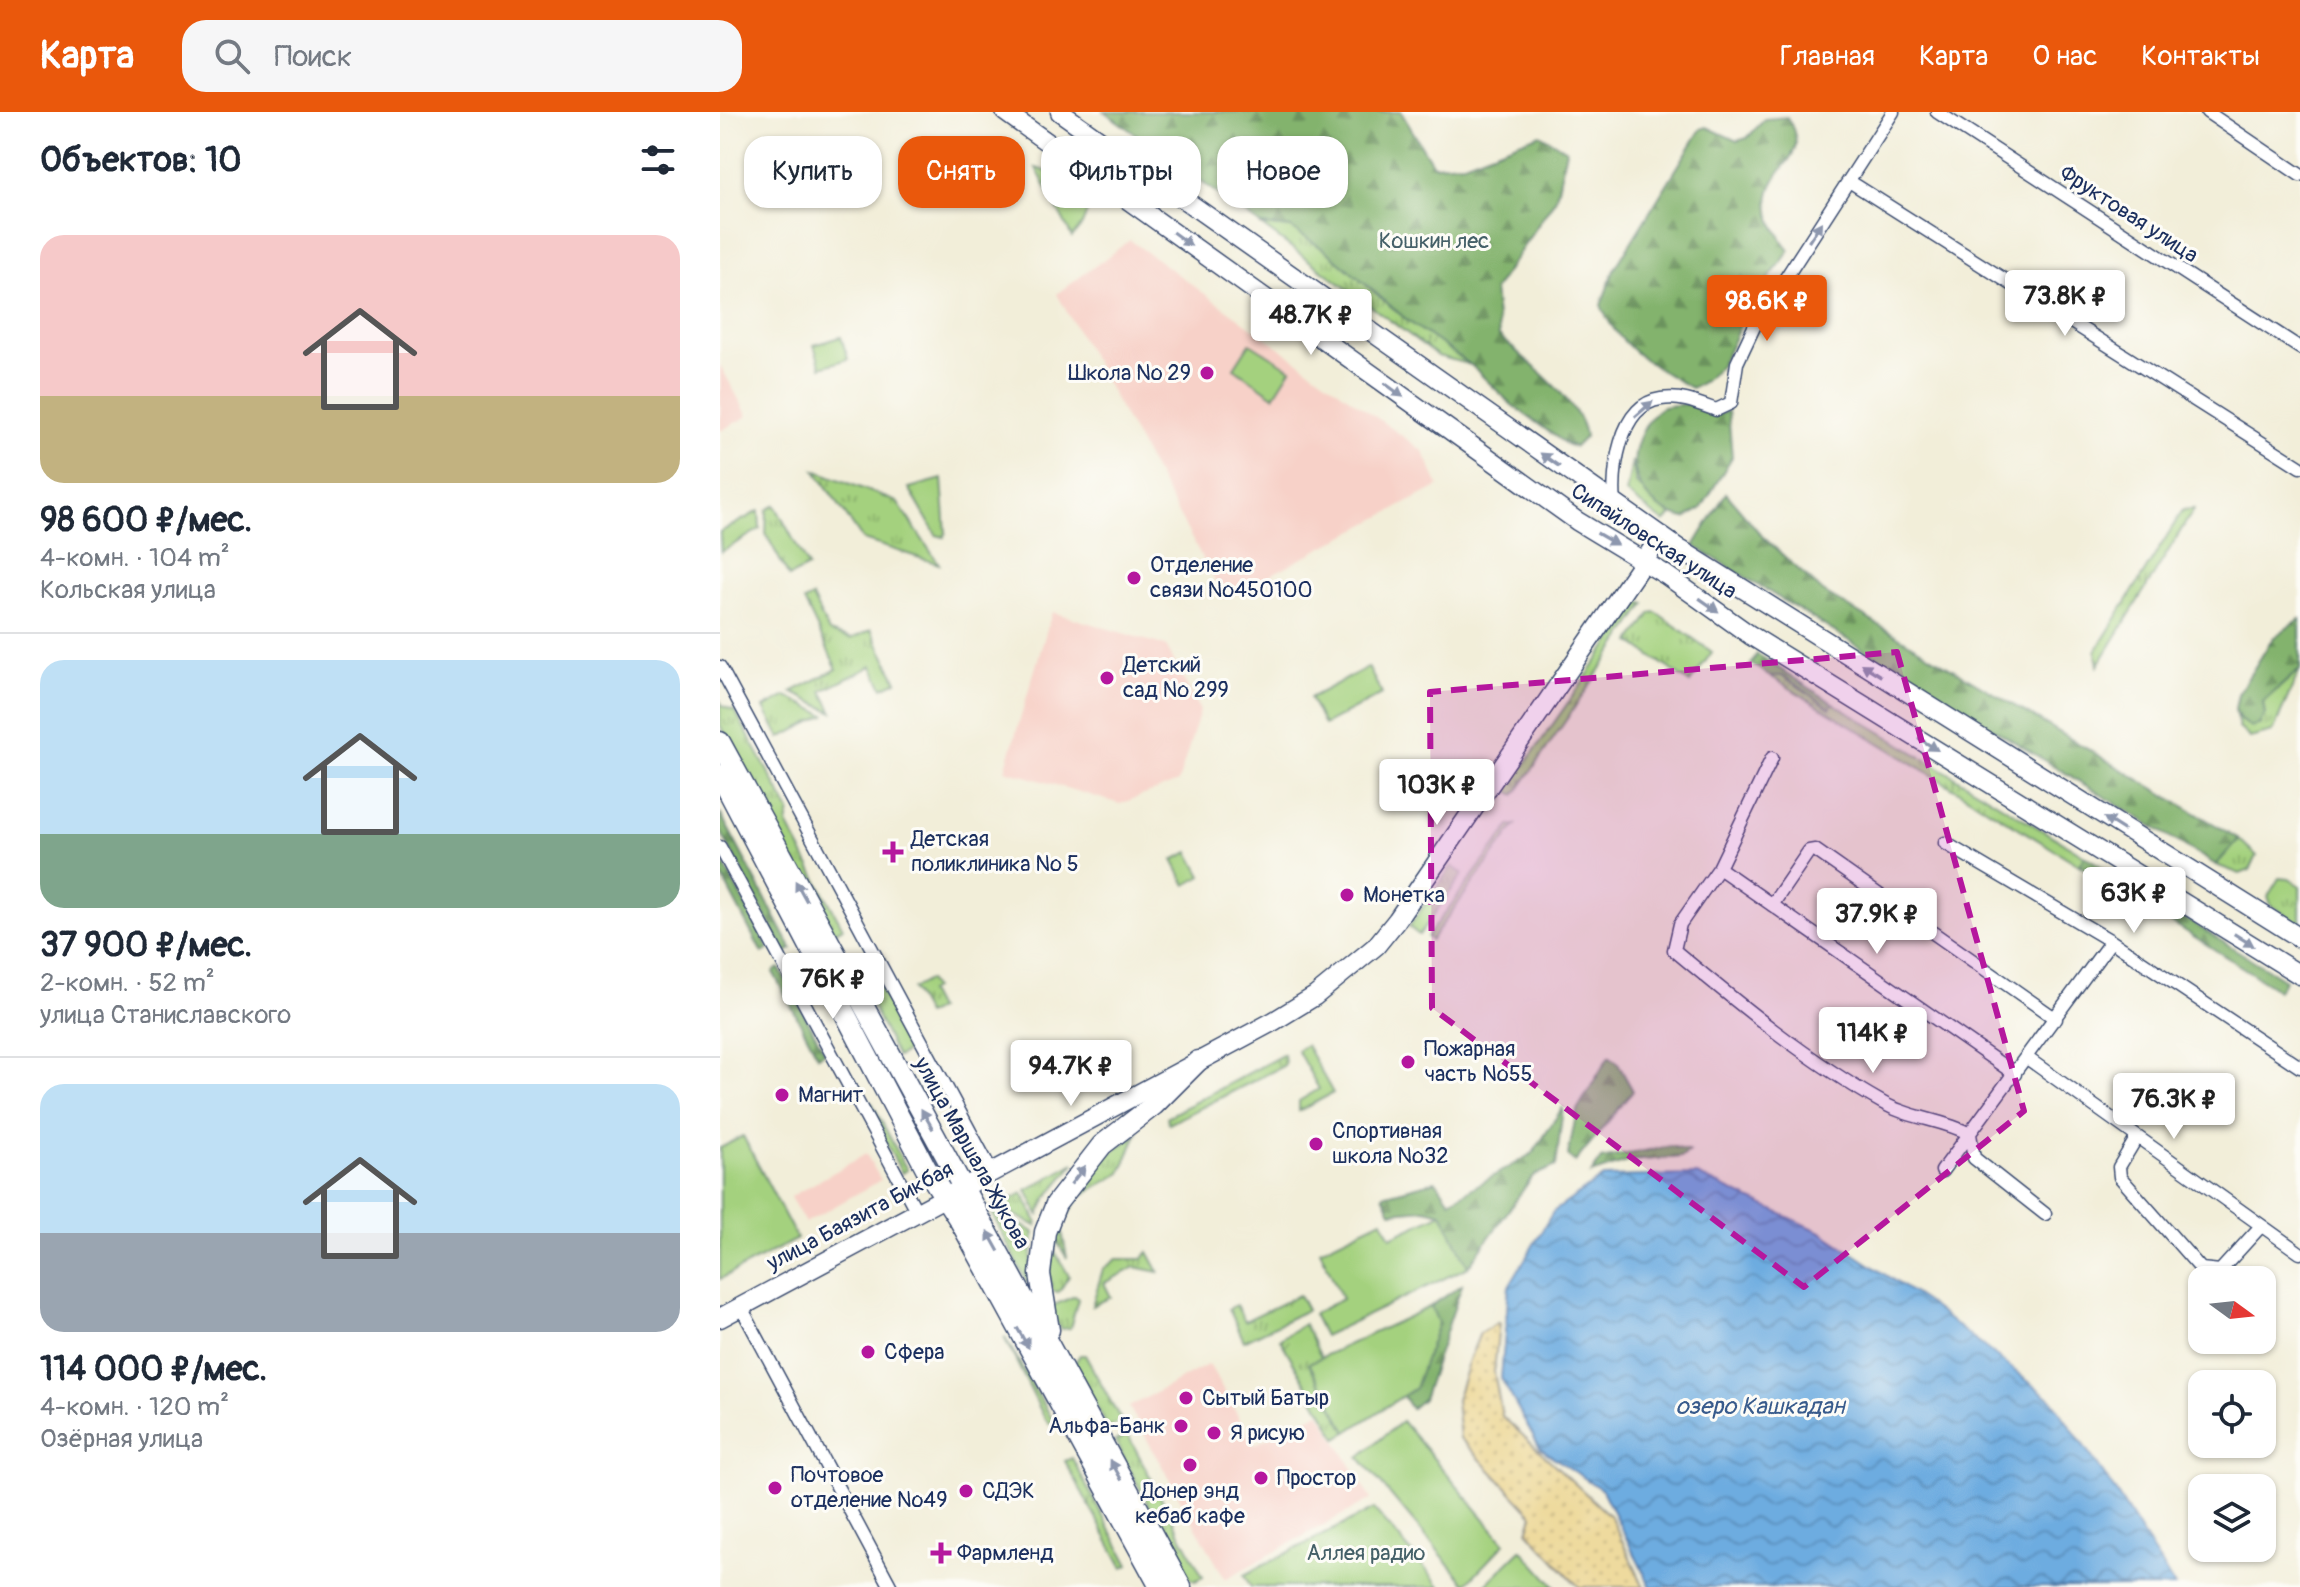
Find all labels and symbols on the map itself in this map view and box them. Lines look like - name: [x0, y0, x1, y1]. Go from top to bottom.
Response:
- street label: Фруктовая улица: [2054, 159, 2204, 269]
- one-way arrow: [1807, 222, 1822, 243]
- park label: Кошкин лес: [1379, 227, 1489, 255]
- one-way arrow: [1172, 231, 1193, 246]
- pin: 73.8K ₽: [1991, 270, 2139, 338]
- pin: 98.6K ₽: [1693, 275, 1841, 343]
- pin: 48.7K ₽: [1237, 289, 1385, 357]
- place label: Школа № 29: [1068, 359, 1191, 387]
- marker: Школа № 29: [1198, 364, 1216, 382]
- one-way arrow: [1383, 382, 1404, 397]
- one-way arrow: [1634, 400, 1654, 418]
- one-way arrow: [1540, 453, 1561, 469]
- street label: Сипайловская улица: [1566, 477, 1742, 605]
- one-way arrow: [1596, 532, 1618, 546]
- place label: Отделение связи №450100: [1150, 551, 1313, 604]
- marker: Отделение связи №450100: [1125, 569, 1143, 587]
- one-way arrow: [1698, 597, 1719, 612]
- place label: Детский сад № 299: [1122, 651, 1229, 704]
- one-way arrow: [1860, 664, 1882, 678]
- marker: Детский сад № 299: [1098, 669, 1116, 687]
- one-way arrow: [1917, 737, 1939, 751]
- pin: 103K ₽: [1372, 759, 1502, 827]
- one-way arrow: [2103, 818, 2125, 832]
- place label: Детская поликлиника № 5: [910, 825, 1079, 878]
- marker: Детская поликлиника № 5: [882, 841, 904, 863]
- pin: 63K ₽: [2078, 867, 2190, 935]
- one-way arrow: [795, 880, 808, 903]
- place label: Монетка: [1363, 881, 1445, 909]
- marker: Монетка: [1338, 886, 1356, 904]
- pin: 37.9K ₽: [1803, 888, 1951, 956]
- one-way arrow: [2233, 933, 2255, 947]
- pin: 76K ₽: [777, 953, 889, 1021]
- pin: 114K ₽: [1808, 1007, 1938, 1075]
- place label: Пожарная часть №55: [1424, 1035, 1533, 1088]
- pin: 94.7K ₽: [997, 1040, 1145, 1108]
- street label: улица Маршала Жукова: [907, 1051, 1036, 1254]
- marker: Пожарная часть №55: [1399, 1053, 1417, 1071]
- pin: 76.3K ₽: [2100, 1073, 2248, 1141]
- place label: Магнит: [798, 1081, 863, 1109]
- marker: Магнит: [773, 1086, 791, 1104]
- one-way arrow: [920, 1108, 934, 1130]
- place label: Спортивная школа №32: [1332, 1117, 1449, 1170]
- marker: Спортивная школа №32: [1307, 1135, 1325, 1153]
- street label: улица Баязита Бикбая: [761, 1155, 958, 1277]
- one-way arrow: [1069, 1165, 1085, 1185]
- one-way arrow: [986, 1230, 1000, 1252]
- north arrow: [2188, 1266, 2276, 1354]
- one-way arrow: [1016, 1327, 1030, 1349]
- place label: Сфера: [884, 1338, 945, 1366]
- marker: Сфера: [859, 1343, 877, 1361]
- place label: Сытый Батыр: [1202, 1384, 1329, 1412]
- marker: Сытый Батыр: [1177, 1389, 1195, 1407]
- water label: озеро Кашкадан: [1676, 1392, 1846, 1421]
- place label: Альфа-Банк: [1048, 1412, 1165, 1440]
- marker: Альфа-Банк: [1172, 1417, 1190, 1435]
- place label: Я рисую: [1230, 1419, 1305, 1447]
- marker: Я рисую: [1205, 1424, 1223, 1442]
- marker: Донер энд кебаб кафе: [1181, 1456, 1199, 1474]
- one-way arrow: [1109, 1459, 1123, 1481]
- place label: Почтовое отделение №49: [791, 1461, 947, 1514]
- place label: Простор: [1277, 1464, 1356, 1492]
- marker: Простор: [1252, 1469, 1270, 1487]
- place label: СДЭК: [982, 1477, 1035, 1505]
- place label: Донер энд кебаб кафе: [1135, 1477, 1245, 1530]
- marker: Почтовое отделение №49: [766, 1479, 784, 1497]
- marker: СДЭК: [957, 1482, 975, 1500]
- place label: Фармленд: [957, 1539, 1053, 1567]
- park label: Аллея радио: [1307, 1539, 1426, 1567]
- marker: Фармленд: [932, 1544, 950, 1562]

